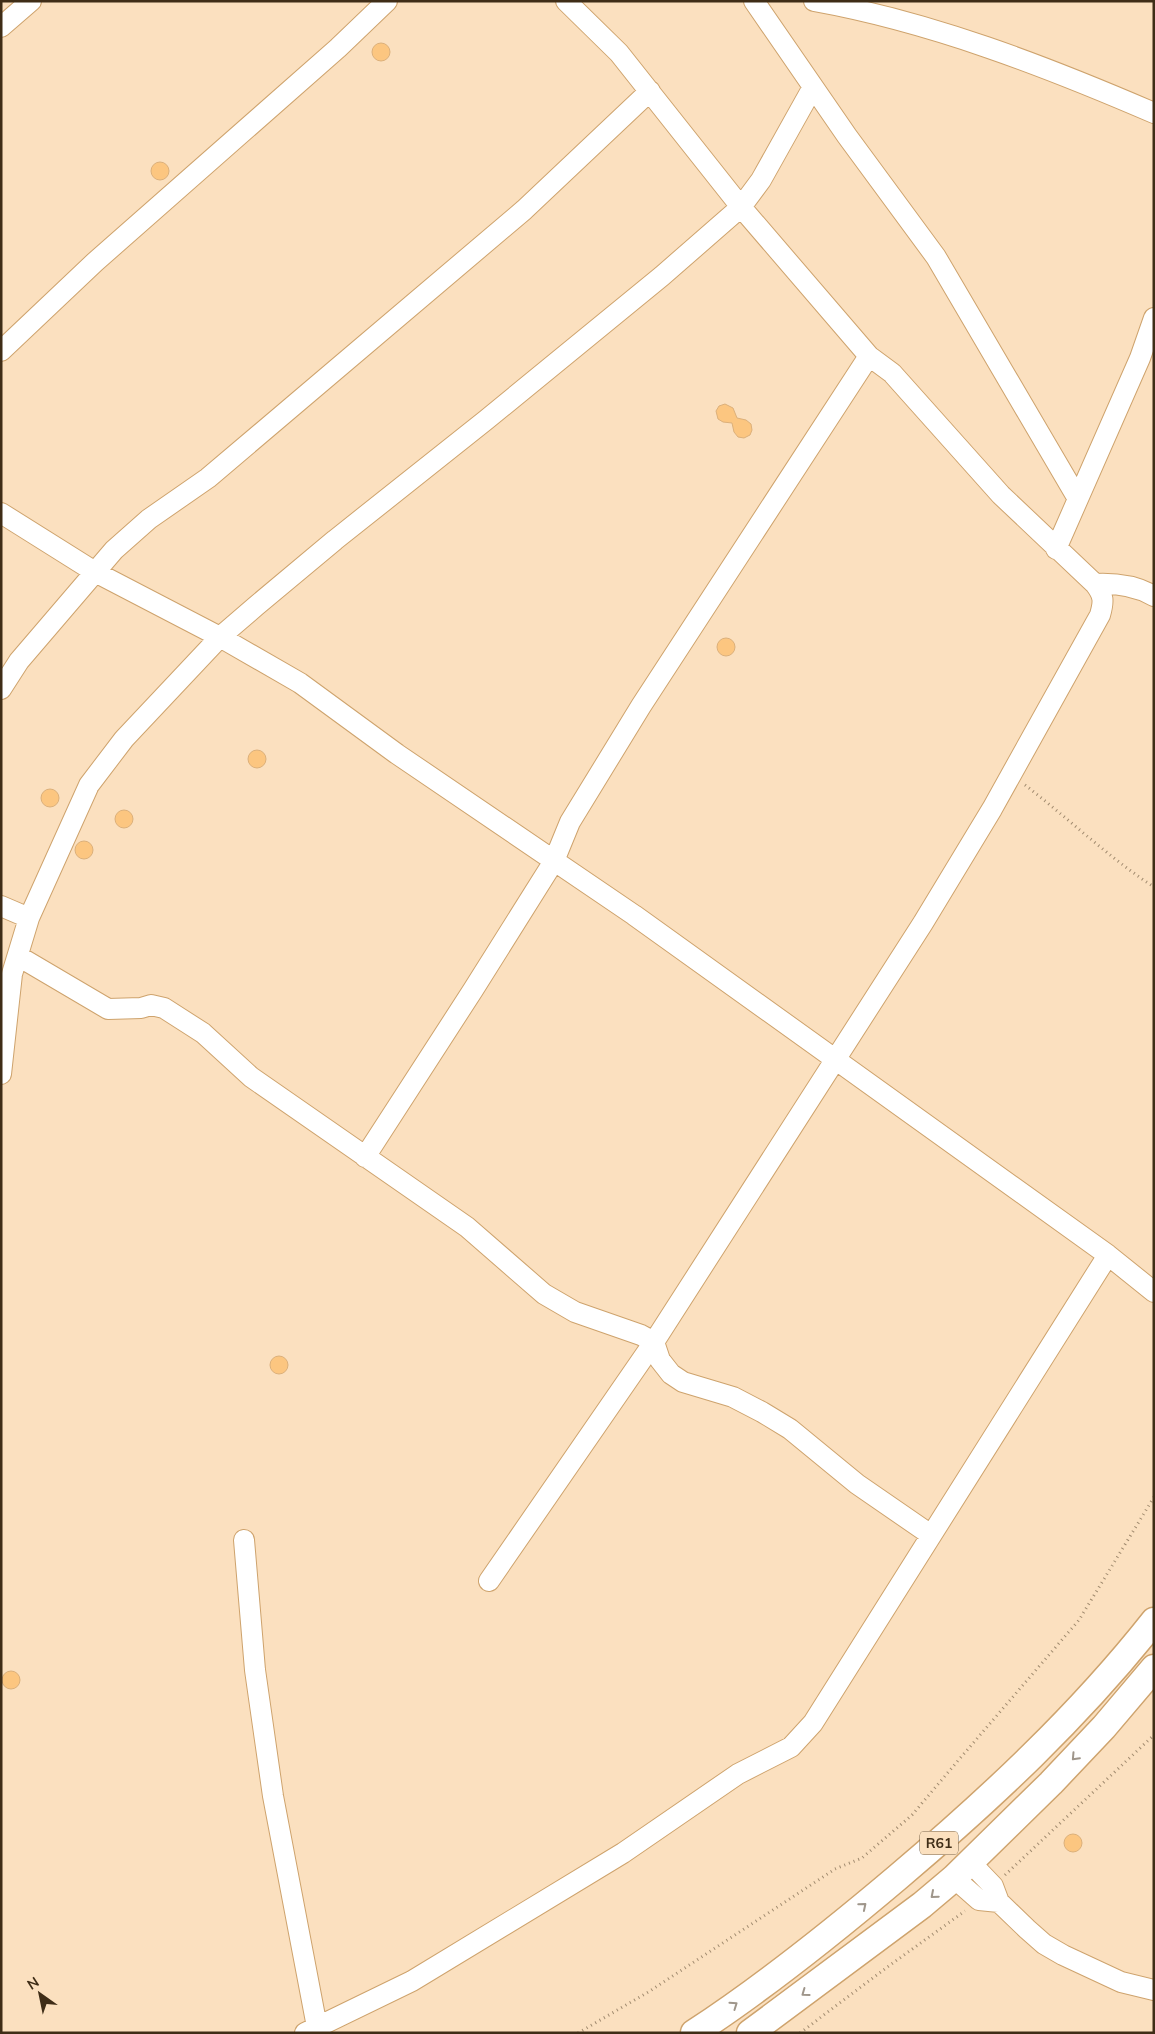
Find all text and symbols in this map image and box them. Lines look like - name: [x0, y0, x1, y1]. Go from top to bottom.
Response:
- one-way arrow: [1072, 1752, 1081, 1761]
- road number: R61: [920, 1832, 958, 1855]
- one-way arrow: [931, 1889, 940, 1898]
- one-way arrow: [858, 1903, 867, 1912]
- north arrow: [15, 1969, 65, 2019]
- text: N: [24, 1973, 42, 1994]
- one-way arrow: [801, 1987, 810, 1996]
- one-way arrow: [728, 2002, 738, 2011]

